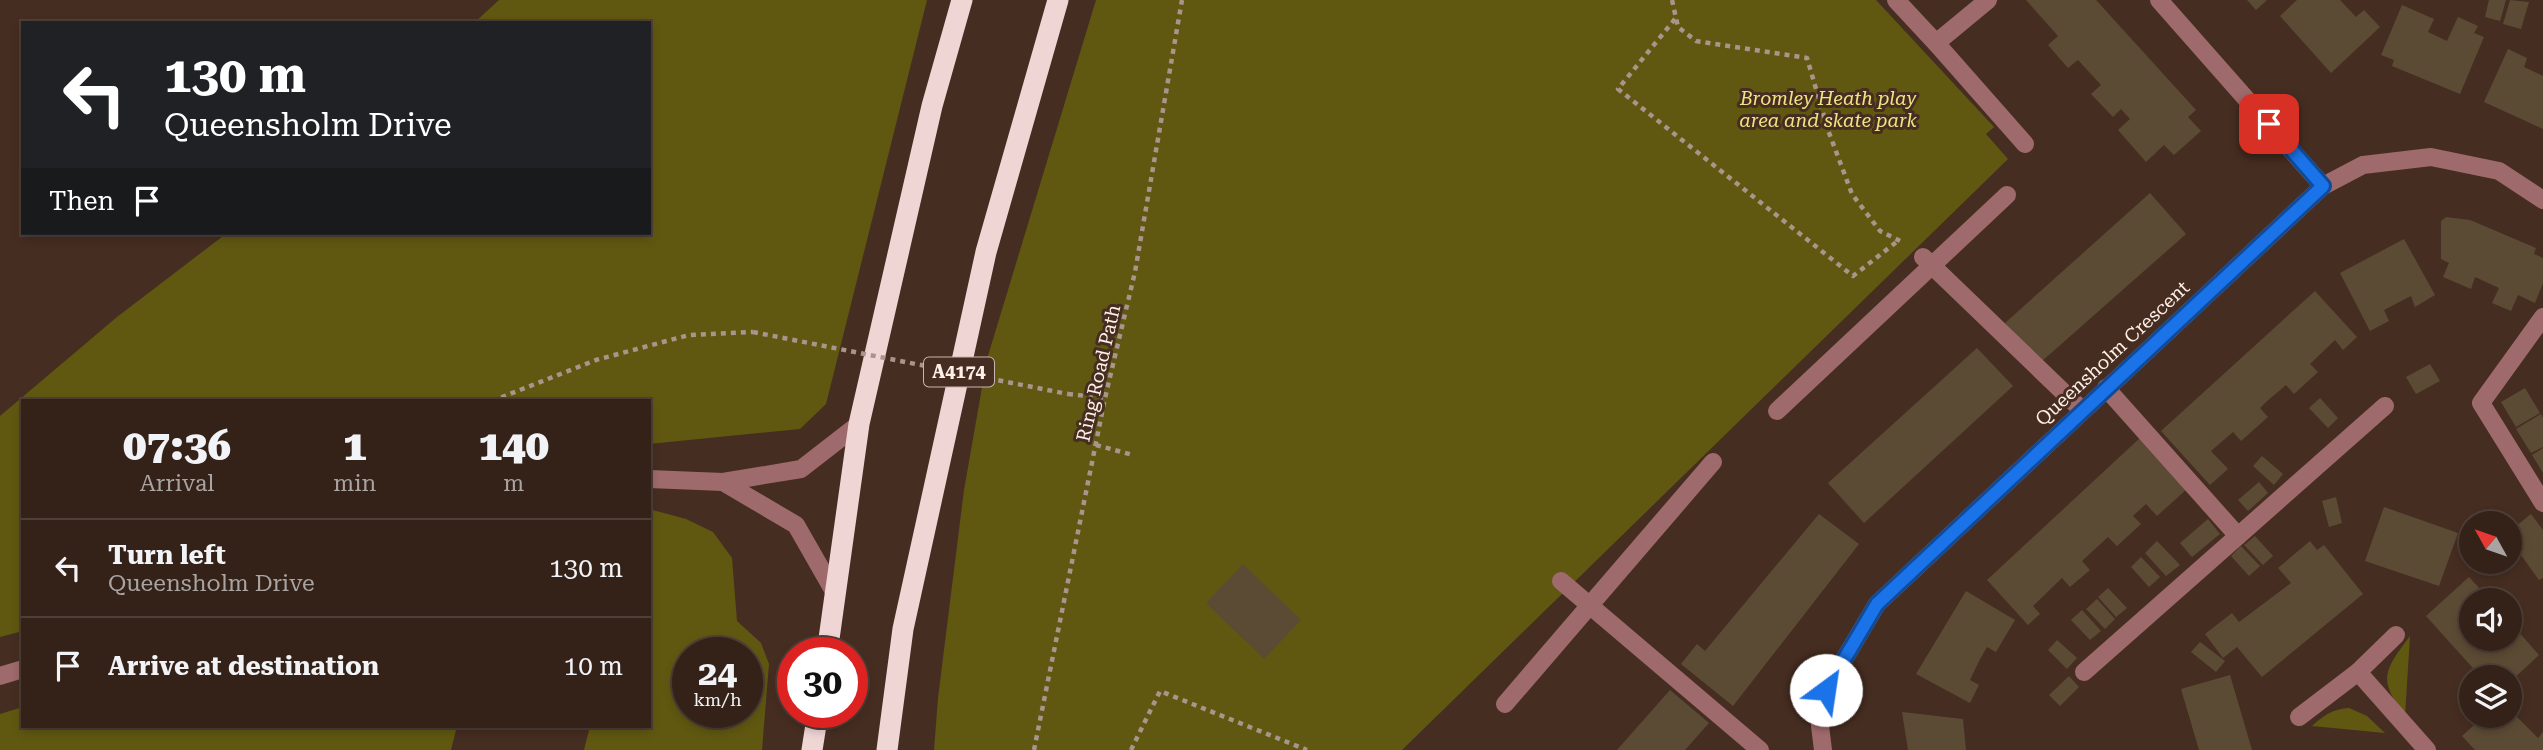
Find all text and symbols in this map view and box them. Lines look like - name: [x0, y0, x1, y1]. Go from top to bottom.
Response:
- text: 130 m: [164, 47, 306, 104]
- icon: left: [49, 49, 140, 140]
- park label: Bromley Heath play area and skate park: [1739, 87, 1918, 132]
- pin: [2239, 94, 2299, 154]
- icon: arrive: [2250, 105, 2288, 143]
- text: Queensholm Drive: [164, 106, 452, 144]
- icon: arrive: [128, 182, 166, 220]
- text: Then: [49, 186, 114, 216]
- street label: Queensholm Crescent: [2031, 276, 2194, 431]
- street label: Ring Road Path: [1072, 302, 1125, 444]
- road number: A4174: [924, 358, 994, 386]
- text: 07:36: [123, 421, 231, 470]
- text: 1: [343, 421, 367, 470]
- text: 140: [478, 421, 549, 470]
- text: Arrival: [140, 470, 214, 497]
- text: min: [333, 470, 376, 497]
- text: m: [503, 470, 524, 497]
- north arrow: [2459, 511, 2522, 574]
- map controls: [2459, 511, 2522, 728]
- text: Turn left: [108, 540, 226, 570]
- icon: left: [49, 549, 87, 587]
- text: 130 m: [549, 553, 623, 583]
- text: Queensholm Drive: [108, 570, 315, 597]
- button: sound: [2459, 588, 2522, 651]
- speed limit sign: 30: [777, 637, 868, 728]
- icon: arrive: [49, 647, 87, 685]
- text: Arrive at destination: [108, 651, 379, 681]
- text: 10 m: [564, 651, 623, 681]
- text: 24: [698, 653, 737, 694]
- position arrow: [1789, 653, 1863, 727]
- button: layers: [2459, 665, 2522, 728]
- text: km/h: [693, 689, 742, 710]

